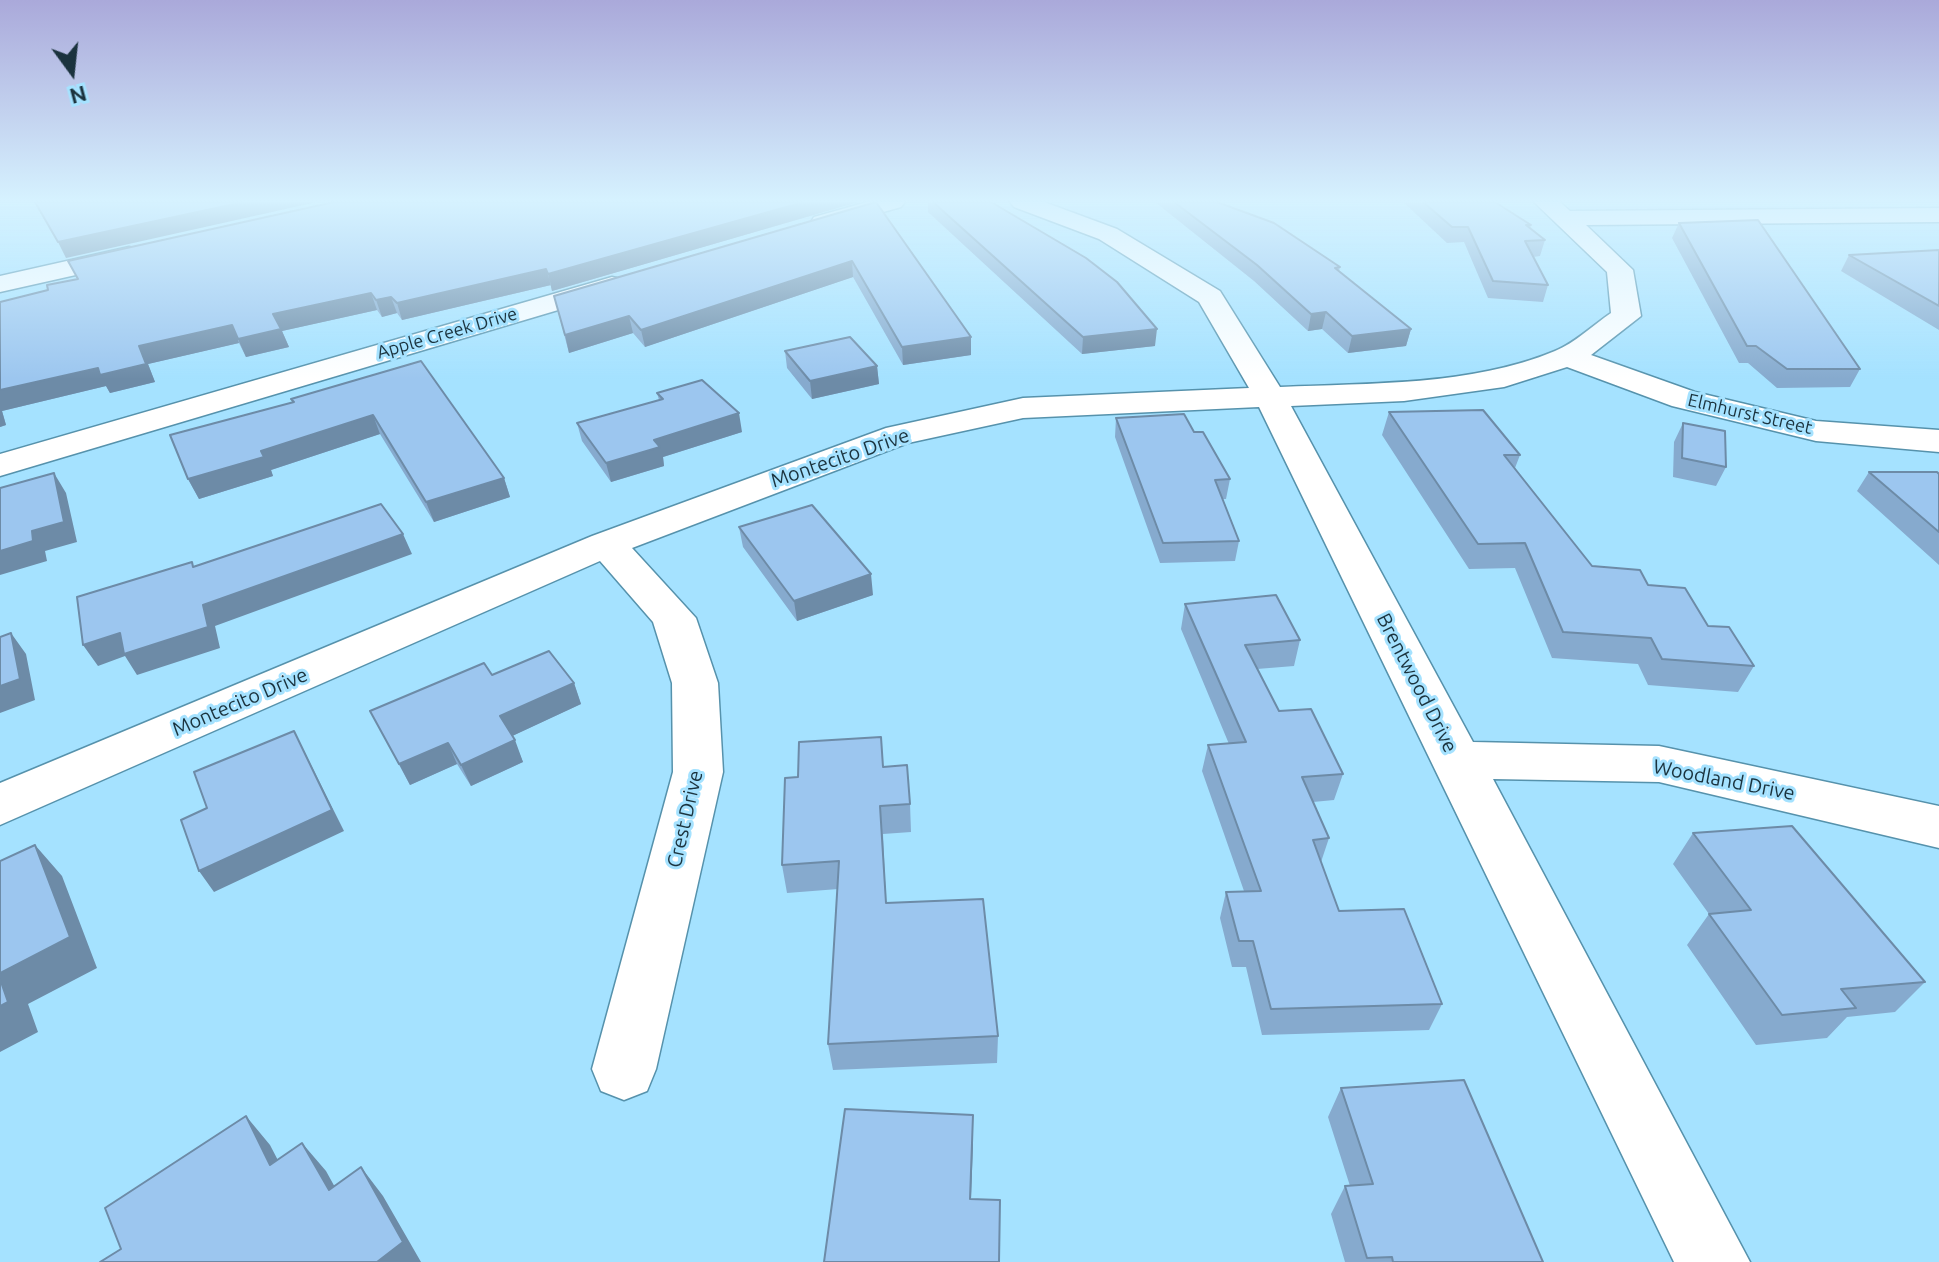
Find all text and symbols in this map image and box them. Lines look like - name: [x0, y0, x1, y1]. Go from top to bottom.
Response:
- north arrow: [32, 32, 112, 112]
- text: N: [67, 81, 90, 110]
- street label: Apple Creek Drive: [374, 303, 520, 363]
- street label: Elmhurst Street: [1686, 389, 1814, 439]
- street label: Montecito Drive: [768, 423, 912, 493]
- street label: Brentwood Drive: [1372, 609, 1462, 757]
- street label: Montecito Drive: [169, 663, 311, 741]
- street label: Woodland Drive: [1651, 754, 1797, 806]
- street label: Crest Drive: [662, 768, 708, 870]

